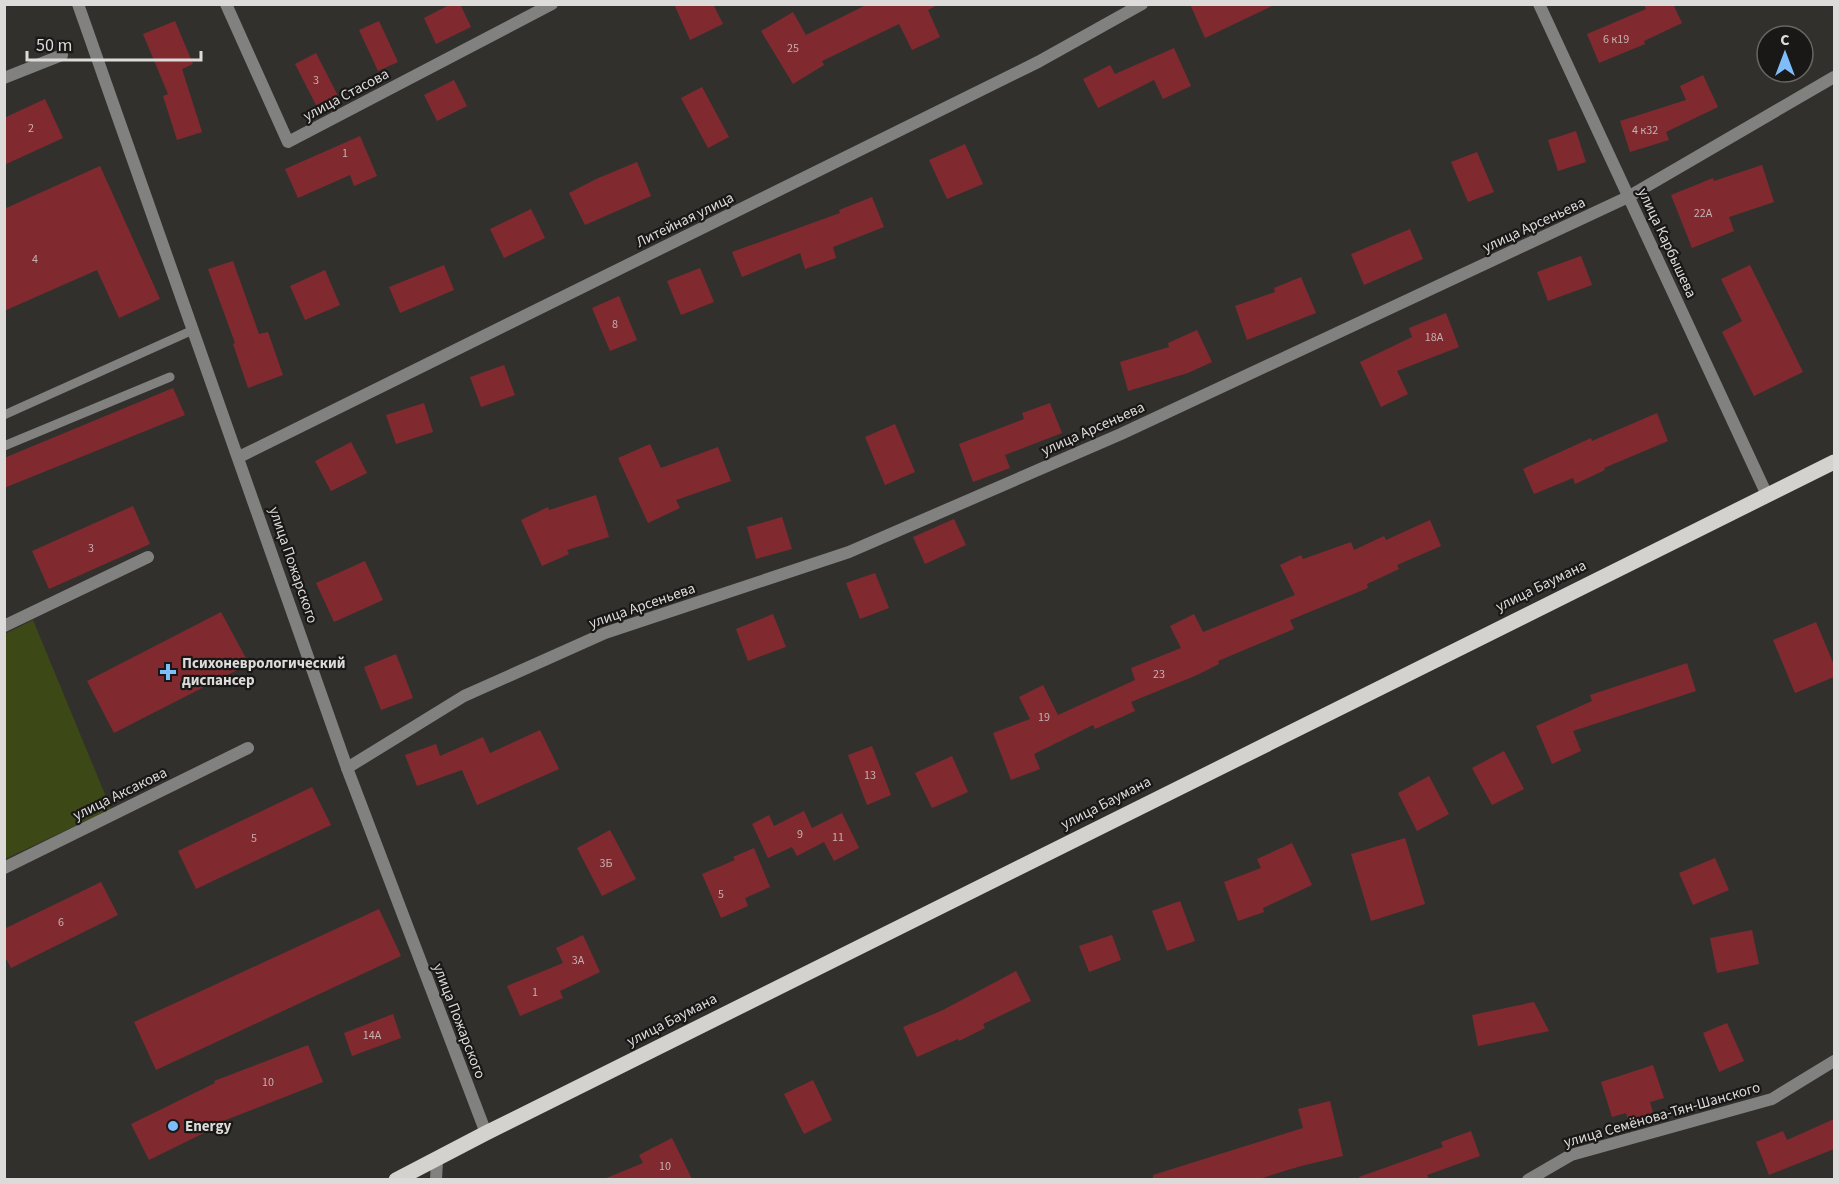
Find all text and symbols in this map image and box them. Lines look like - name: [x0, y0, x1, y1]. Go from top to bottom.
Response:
- scale bar: [27, 24, 201, 62]
- north arrow: [1755, 24, 1815, 84]
- text: С: [1780, 29, 1790, 51]
- house number: 6 к19: [1603, 31, 1629, 48]
- text: 50 m: [36, 33, 72, 58]
- house number: 25: [787, 40, 799, 57]
- street label: улица Стасова: [299, 64, 393, 126]
- house number: 3: [313, 72, 319, 89]
- house number: 2: [28, 120, 34, 137]
- house number: 4 к32: [1632, 122, 1658, 139]
- house number: 1: [342, 145, 348, 162]
- street label: улица Карбышева: [1632, 185, 1702, 301]
- street label: Литейная улица: [633, 187, 737, 253]
- street label: улица Арсеньева: [1479, 192, 1589, 258]
- house number: 22А: [1694, 205, 1713, 222]
- house number: 4: [32, 251, 38, 268]
- house number: 8: [612, 316, 618, 333]
- house number: 18А: [1425, 329, 1444, 346]
- street label: улица Арсеньева: [1038, 397, 1148, 461]
- street label: улица Пожарского: [263, 504, 323, 626]
- house number: 3: [88, 540, 94, 557]
- street label: улица Баумана: [1492, 555, 1590, 617]
- street label: улица Арсеньева: [586, 578, 698, 634]
- place label: Психоневрологический диспансер: [182, 653, 346, 691]
- marker: Психоневрологический диспансер: [159, 663, 177, 681]
- house number: 23: [1153, 666, 1165, 683]
- house number: 19: [1038, 709, 1050, 726]
- street label: улица Аксакова: [69, 762, 171, 826]
- house number: 13: [864, 767, 876, 784]
- street label: улица Баумана: [1057, 771, 1155, 835]
- house number: 9: [797, 826, 803, 843]
- house number: 11: [832, 829, 844, 846]
- house number: 5: [251, 830, 257, 847]
- house number: 3Б: [600, 855, 612, 872]
- house number: 5: [718, 886, 724, 903]
- house number: 6: [58, 914, 64, 931]
- house number: 3А: [572, 952, 585, 969]
- street label: улица Пожарского: [427, 960, 491, 1082]
- house number: 1: [532, 984, 538, 1001]
- street label: улица Баумана: [623, 988, 721, 1052]
- house number: 14А: [363, 1027, 382, 1044]
- house number: 10: [262, 1074, 274, 1091]
- street label: улица Семёнова-Тян-Шанского: [1561, 1077, 1763, 1153]
- place label: Energy: [185, 1116, 231, 1137]
- marker: Energy: [166, 1119, 180, 1133]
- house number: 10: [659, 1158, 671, 1175]

